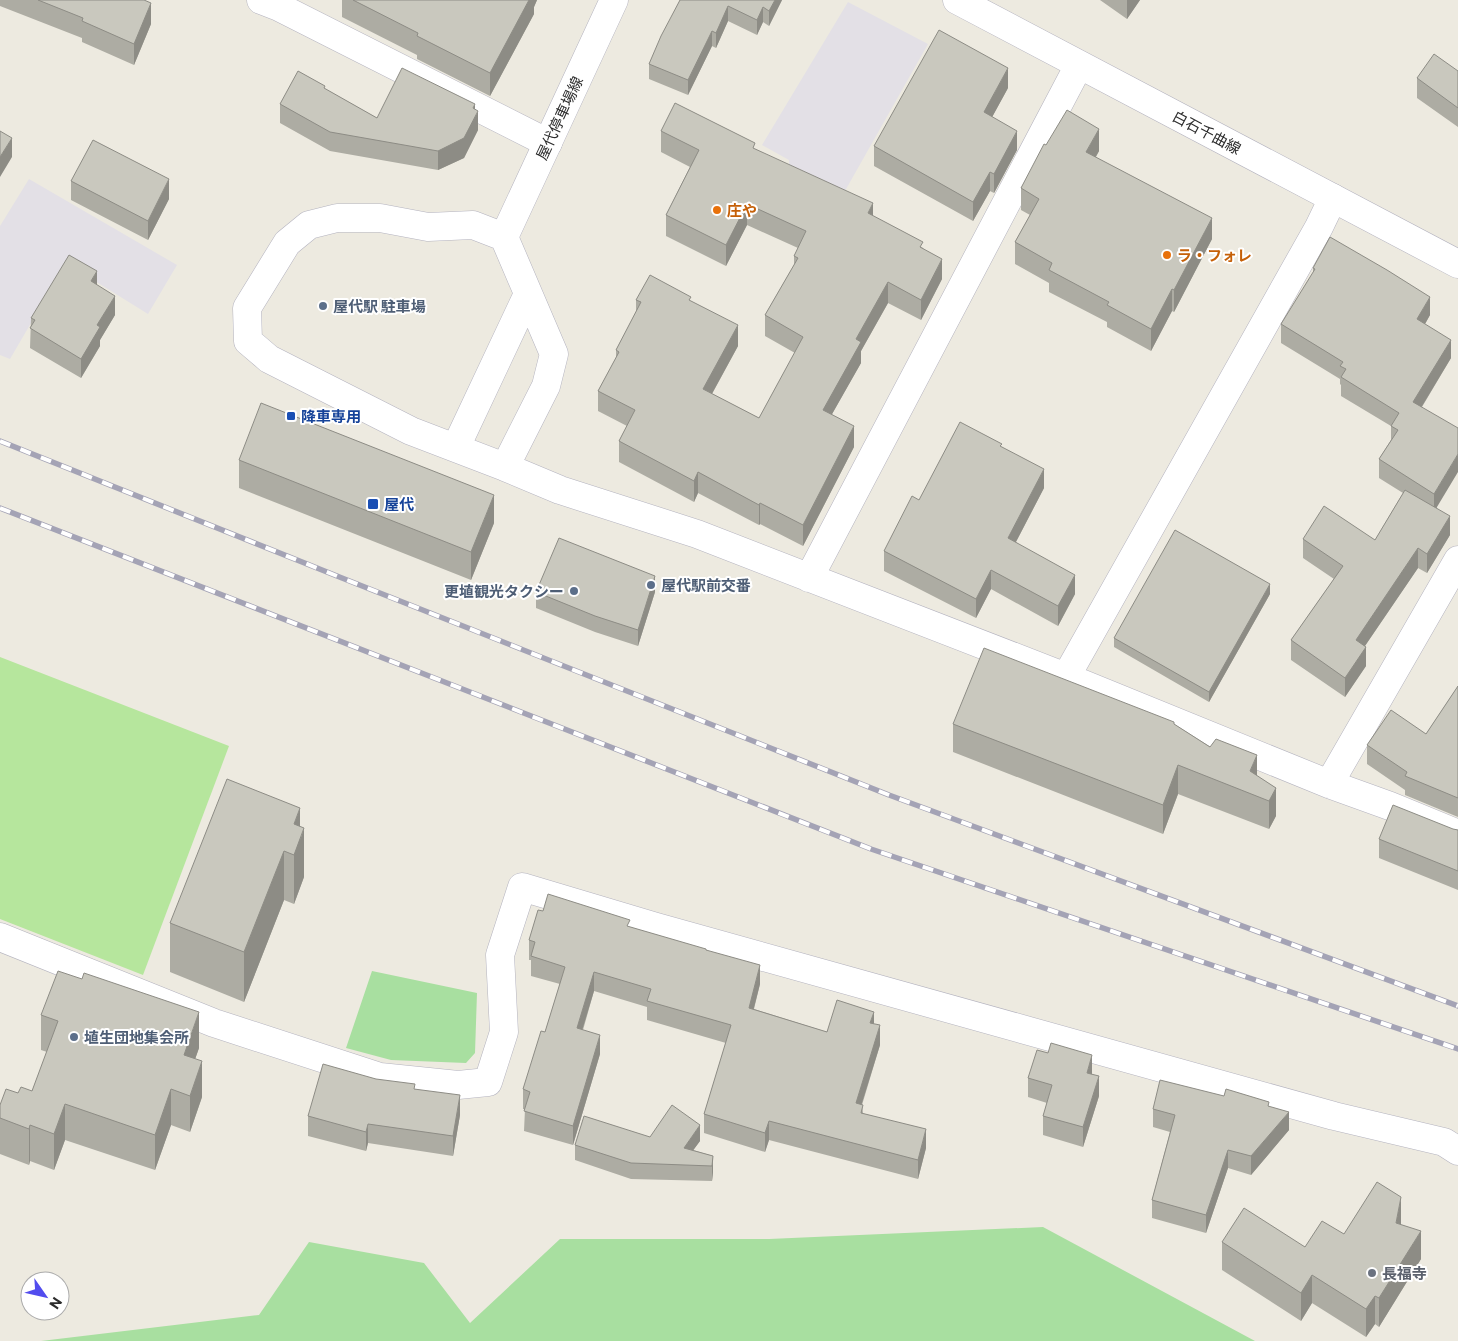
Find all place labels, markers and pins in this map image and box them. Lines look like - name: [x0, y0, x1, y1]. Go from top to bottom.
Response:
- place label: 庄や: [727, 201, 757, 219]
- marker: 庄や: [711, 204, 723, 216]
- place label: ラ・フォレ: [1177, 246, 1252, 264]
- marker: ラ・フォレ: [1161, 249, 1173, 261]
- place label: 屋代駅 駐車場: [333, 297, 426, 315]
- marker: 屋代駅 駐車場: [317, 300, 329, 312]
- place label: 降車専用: [301, 407, 361, 425]
- marker: 降車専用: [285, 410, 297, 422]
- place label: 屋代: [384, 495, 414, 513]
- marker: 屋代: [366, 497, 380, 511]
- place label: 屋代駅前交番: [661, 576, 751, 594]
- marker: 屋代駅前交番: [645, 579, 657, 591]
- place label: 更埴観光タクシー: [444, 582, 564, 600]
- marker: 更埴観光タクシー: [568, 585, 580, 597]
- place label: 埴生団地集会所: [84, 1028, 189, 1046]
- marker: 埴生団地集会所: [68, 1031, 80, 1043]
- place label: 長福寺: [1382, 1264, 1427, 1282]
- marker: 長福寺: [1366, 1267, 1378, 1279]

